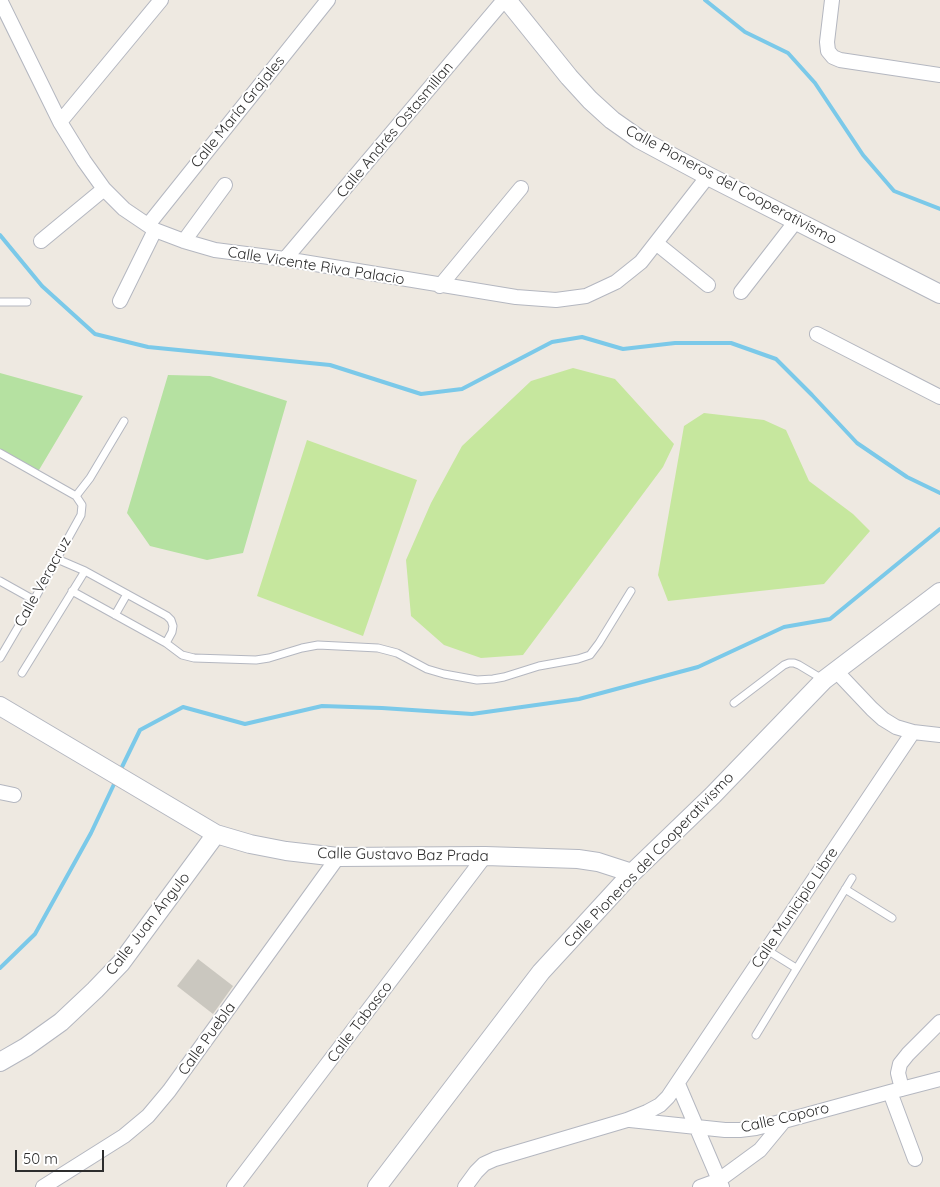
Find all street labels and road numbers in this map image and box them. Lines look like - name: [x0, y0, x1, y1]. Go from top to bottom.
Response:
- street label: Calle María Grajales: [187, 52, 289, 172]
- street label: Calle Andrés Ostasmillan: [333, 58, 457, 202]
- street label: Calle Pioneros del Cooperativismo: [622, 121, 840, 249]
- street label: Calle Vicente Riva Palacio: [226, 243, 406, 289]
- street label: Calle Veracruz: [11, 534, 75, 630]
- street label: Calle Pioneros del Cooperativismo: [560, 769, 738, 951]
- street label: Calle Municipio Libre: [748, 844, 842, 972]
- street label: Calle Gustavo Baz Prada: [317, 845, 489, 865]
- street label: Calle Juan Ángulo: [102, 869, 194, 979]
- street label: Calle Tabasco: [324, 978, 396, 1066]
- street label: Calle Puebla: [175, 999, 239, 1079]
- street label: Calle Coporo: [739, 1099, 831, 1137]

